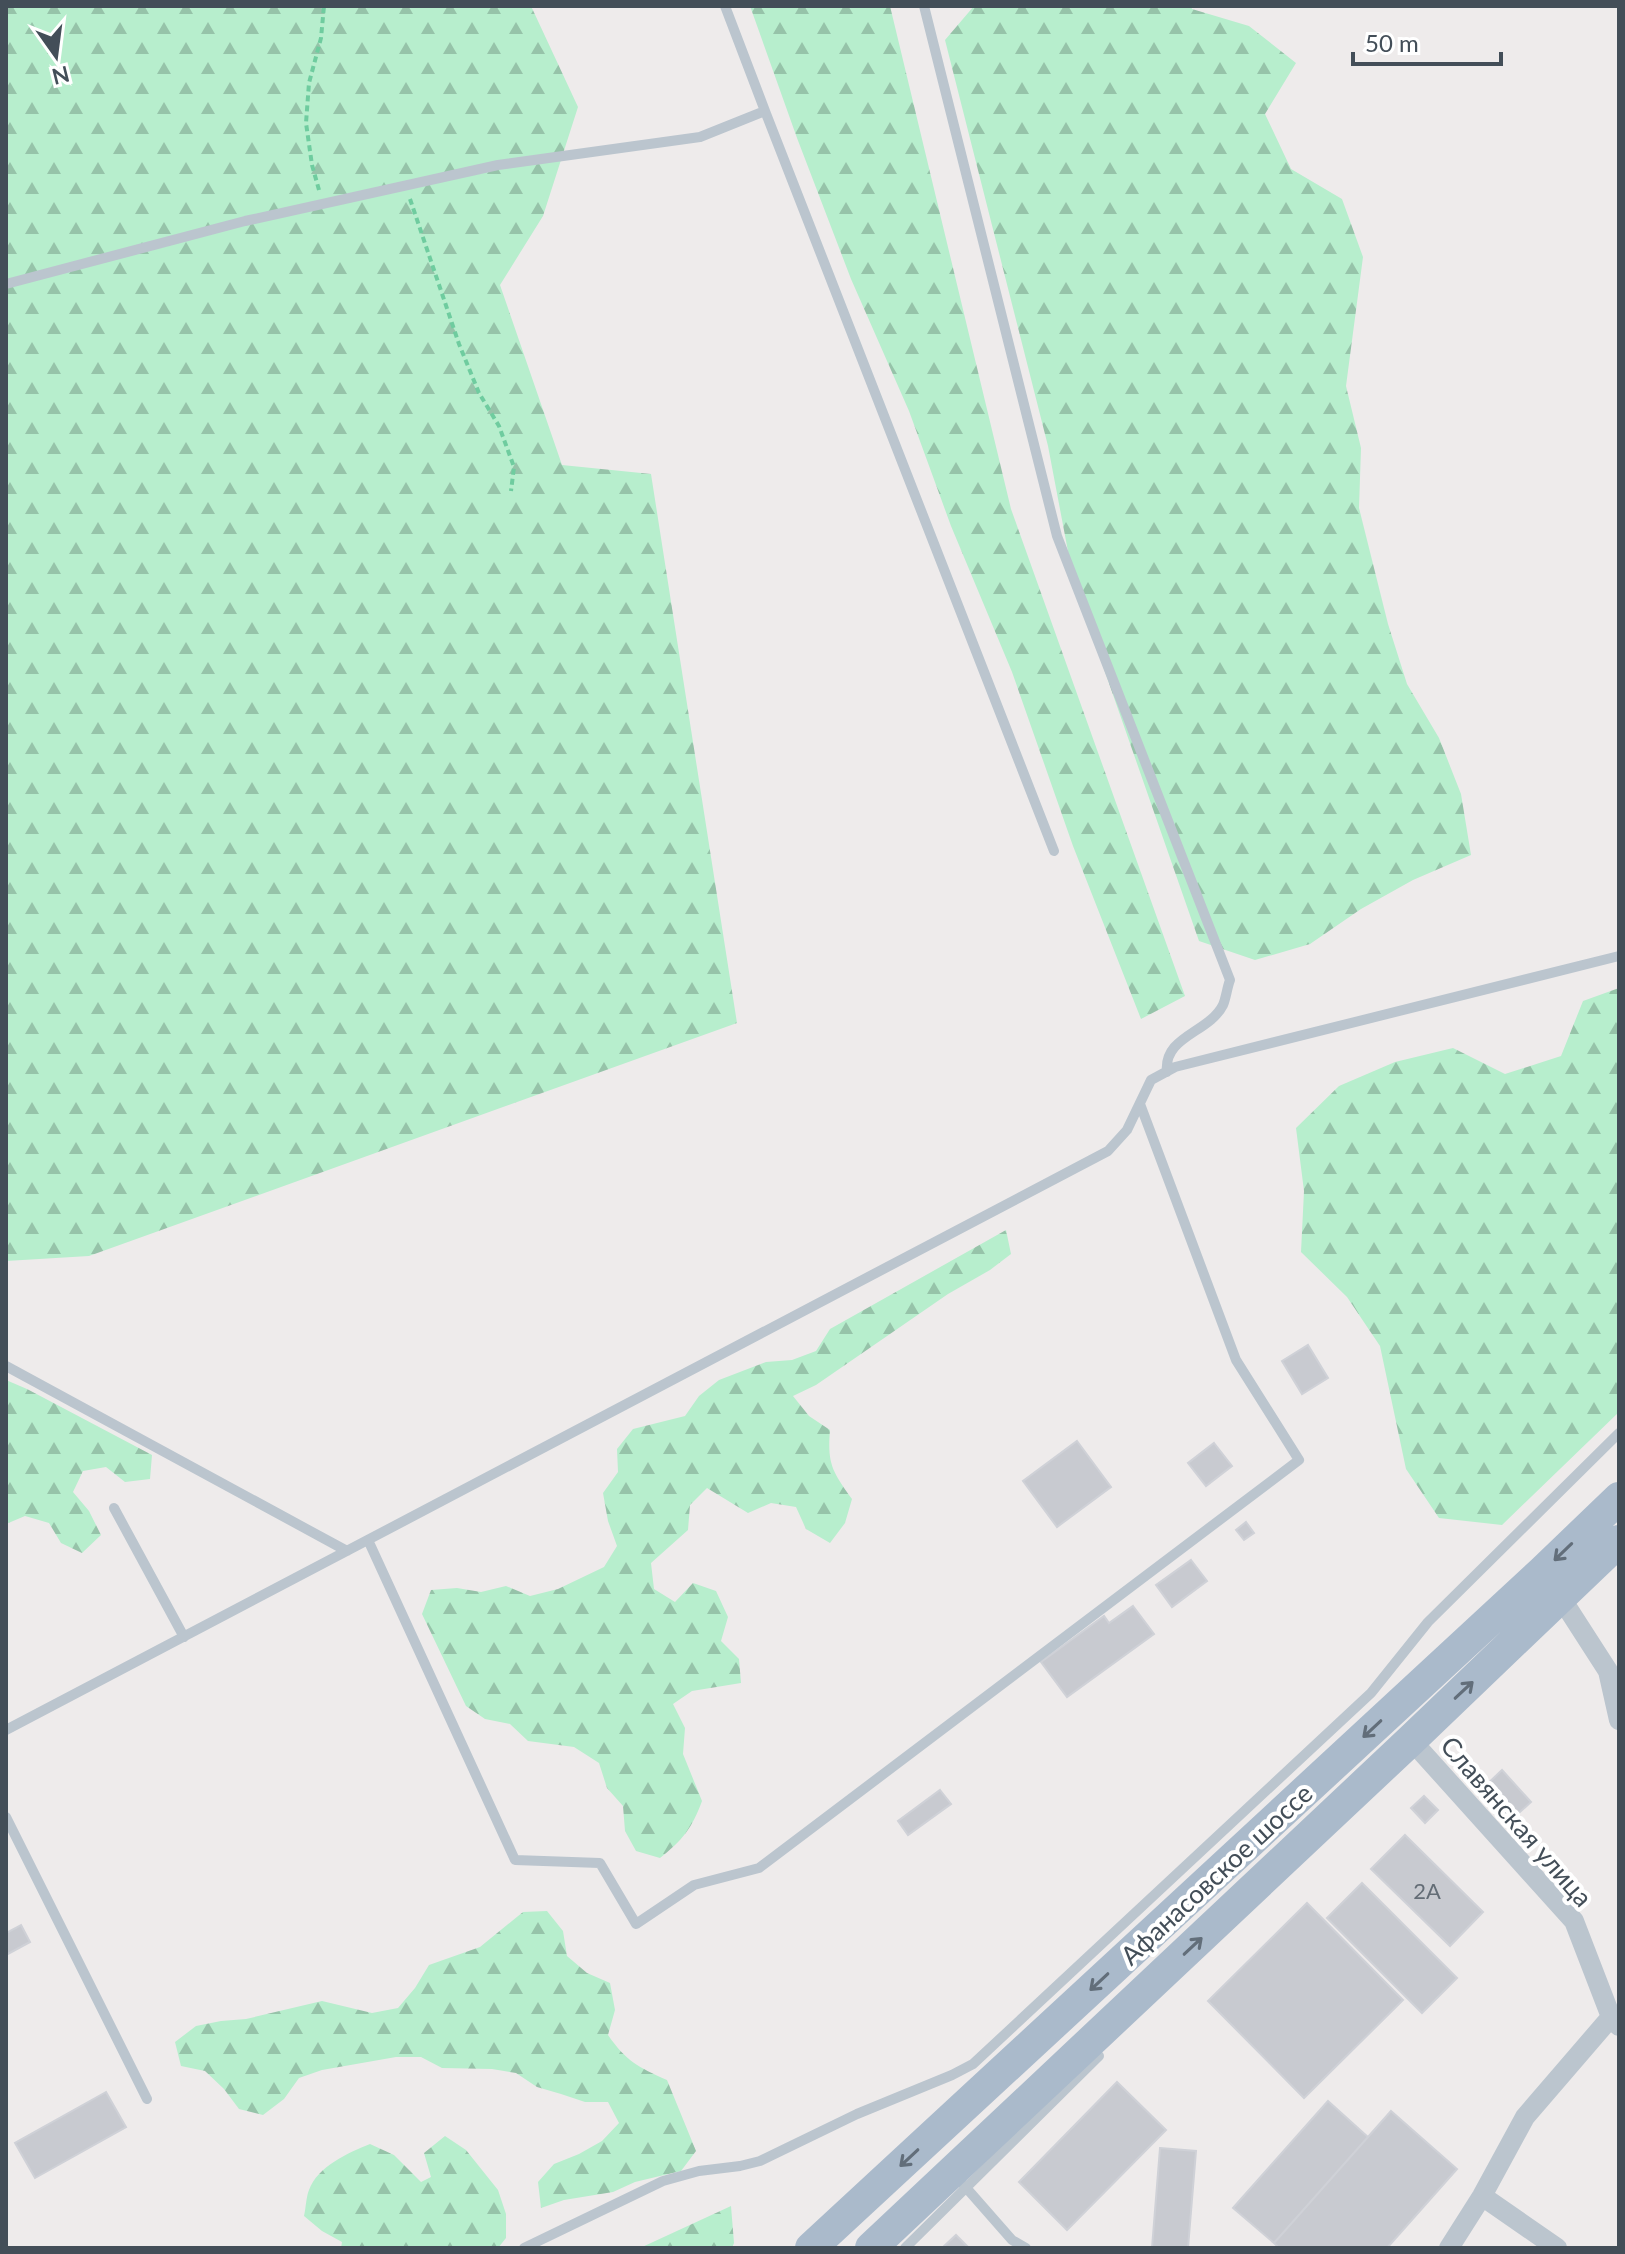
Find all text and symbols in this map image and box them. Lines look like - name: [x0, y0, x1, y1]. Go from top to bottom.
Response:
- north arrow: [16, 16, 96, 96]
- scale bar: [1353, 16, 1501, 66]
- text: 50 m: [1365, 28, 1419, 57]
- text: N: [49, 61, 72, 91]
- one-way arrow: [1553, 1542, 1573, 1561]
- one-way arrow: [1453, 1682, 1473, 1700]
- one-way arrow: [1363, 1719, 1383, 1737]
- street label: Славянская улица: [1434, 1729, 1600, 1913]
- street label: Афанасовское шоссе: [1113, 1777, 1319, 1971]
- house number: 2А: [1413, 1877, 1441, 1904]
- one-way arrow: [1183, 1936, 1203, 1955]
- one-way arrow: [1090, 1972, 1110, 1990]
- one-way arrow: [899, 2148, 919, 2166]

